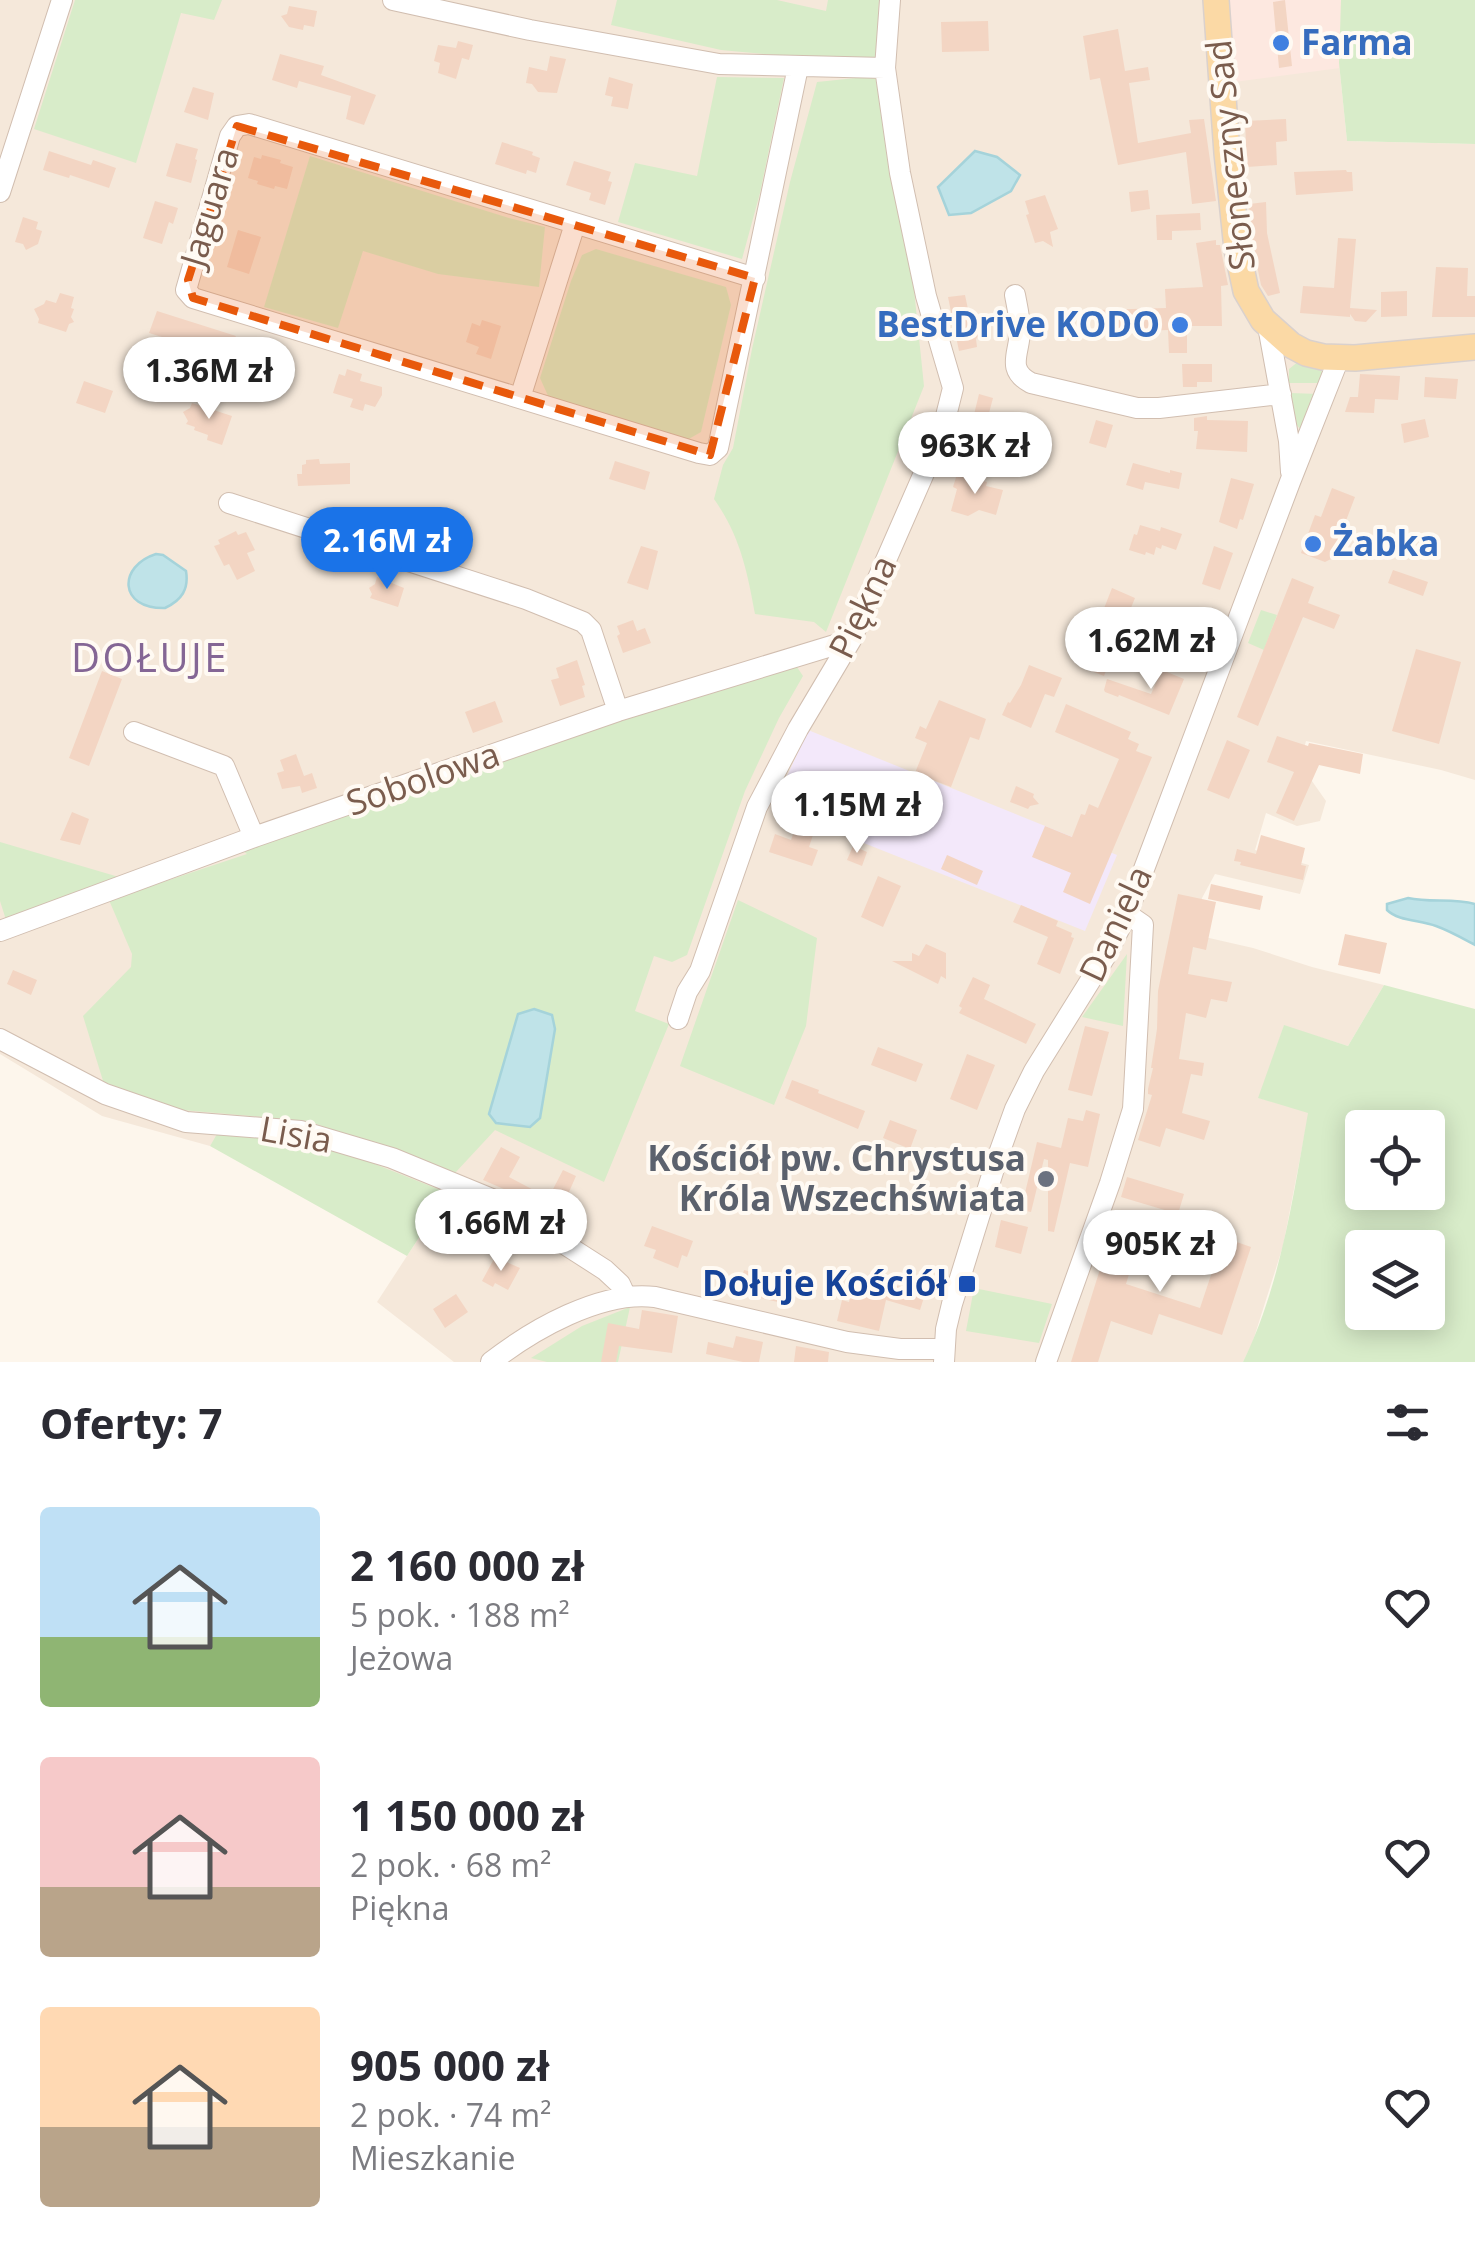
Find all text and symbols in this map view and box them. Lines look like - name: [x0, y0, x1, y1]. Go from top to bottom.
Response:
- place label: Farma: [1301, 18, 1413, 65]
- marker: Farma: [1270, 32, 1292, 54]
- street label: Słoneczny Sad: [1194, 38, 1265, 273]
- street label: Jaguara: [167, 141, 249, 275]
- place label: BestDrive KODO: [876, 300, 1160, 347]
- marker: BestDrive KODO: [1169, 314, 1191, 336]
- pin: 1.36M zł: [106, 337, 312, 422]
- text: 1.36M zł: [145, 348, 273, 391]
- pin: 963K zł: [883, 412, 1067, 497]
- text: 963K zł: [920, 423, 1030, 466]
- pin: 2.16M zł: [284, 507, 490, 592]
- text: 2.16M zł: [323, 518, 451, 561]
- place label: Żabka: [1333, 519, 1439, 566]
- marker: Żabka: [1302, 533, 1324, 555]
- street label: Piękna: [817, 547, 907, 666]
- pin: 1.62M zł: [1048, 607, 1254, 692]
- text: 1.62M zł: [1087, 618, 1215, 661]
- district label: DOŁUJE: [71, 629, 229, 684]
- street label: Sobolowa: [340, 729, 505, 826]
- pin: 1.15M zł: [754, 771, 960, 856]
- text: 1.15M zł: [793, 782, 921, 825]
- street label: Daniela: [1067, 858, 1162, 989]
- street label: Lisia: [257, 1104, 336, 1163]
- map controls: [1345, 1110, 1445, 1330]
- button: locate: [1345, 1110, 1445, 1210]
- place label: Kościół pw. Chrystusa Króla Wszechświata: [647, 1134, 1026, 1221]
- marker: Kościół pw. Chrystusa Króla Wszechświata: [1035, 1168, 1057, 1190]
- pin: 1.66M zł: [398, 1189, 604, 1274]
- text: 1.66M zł: [437, 1200, 565, 1243]
- pin: 905K zł: [1068, 1210, 1252, 1295]
- text: 905K zł: [1105, 1221, 1215, 1264]
- button: layers: [1345, 1230, 1445, 1330]
- place label: Dołuje Kościół: [702, 1259, 948, 1306]
- marker: Dołuje Kościół: [956, 1273, 978, 1295]
- text: Oferty: 7: [40, 1394, 223, 1451]
- icon: filters: [1380, 1395, 1435, 1450]
- text: 2 160 000 zł: [350, 1536, 584, 1593]
- icon: home: [120, 1547, 240, 1667]
- icon: heart: [1380, 1580, 1435, 1635]
- text: 5 pok. · 188 m²: [350, 1593, 570, 1636]
- text: Jeżowa: [350, 1636, 453, 1679]
- text: 1 150 000 zł: [350, 1786, 584, 1843]
- icon: home: [120, 1797, 240, 1917]
- icon: heart: [1380, 1830, 1435, 1885]
- text: 2 pok. · 68 m²: [350, 1843, 551, 1886]
- text: Piękna: [350, 1886, 450, 1929]
- text: 905 000 zł: [350, 2036, 549, 2093]
- icon: home: [120, 2047, 240, 2167]
- icon: heart: [1380, 2080, 1435, 2135]
- text: 2 pok. · 74 m²: [350, 2093, 551, 2136]
- text: Mieszkanie: [350, 2136, 515, 2179]

